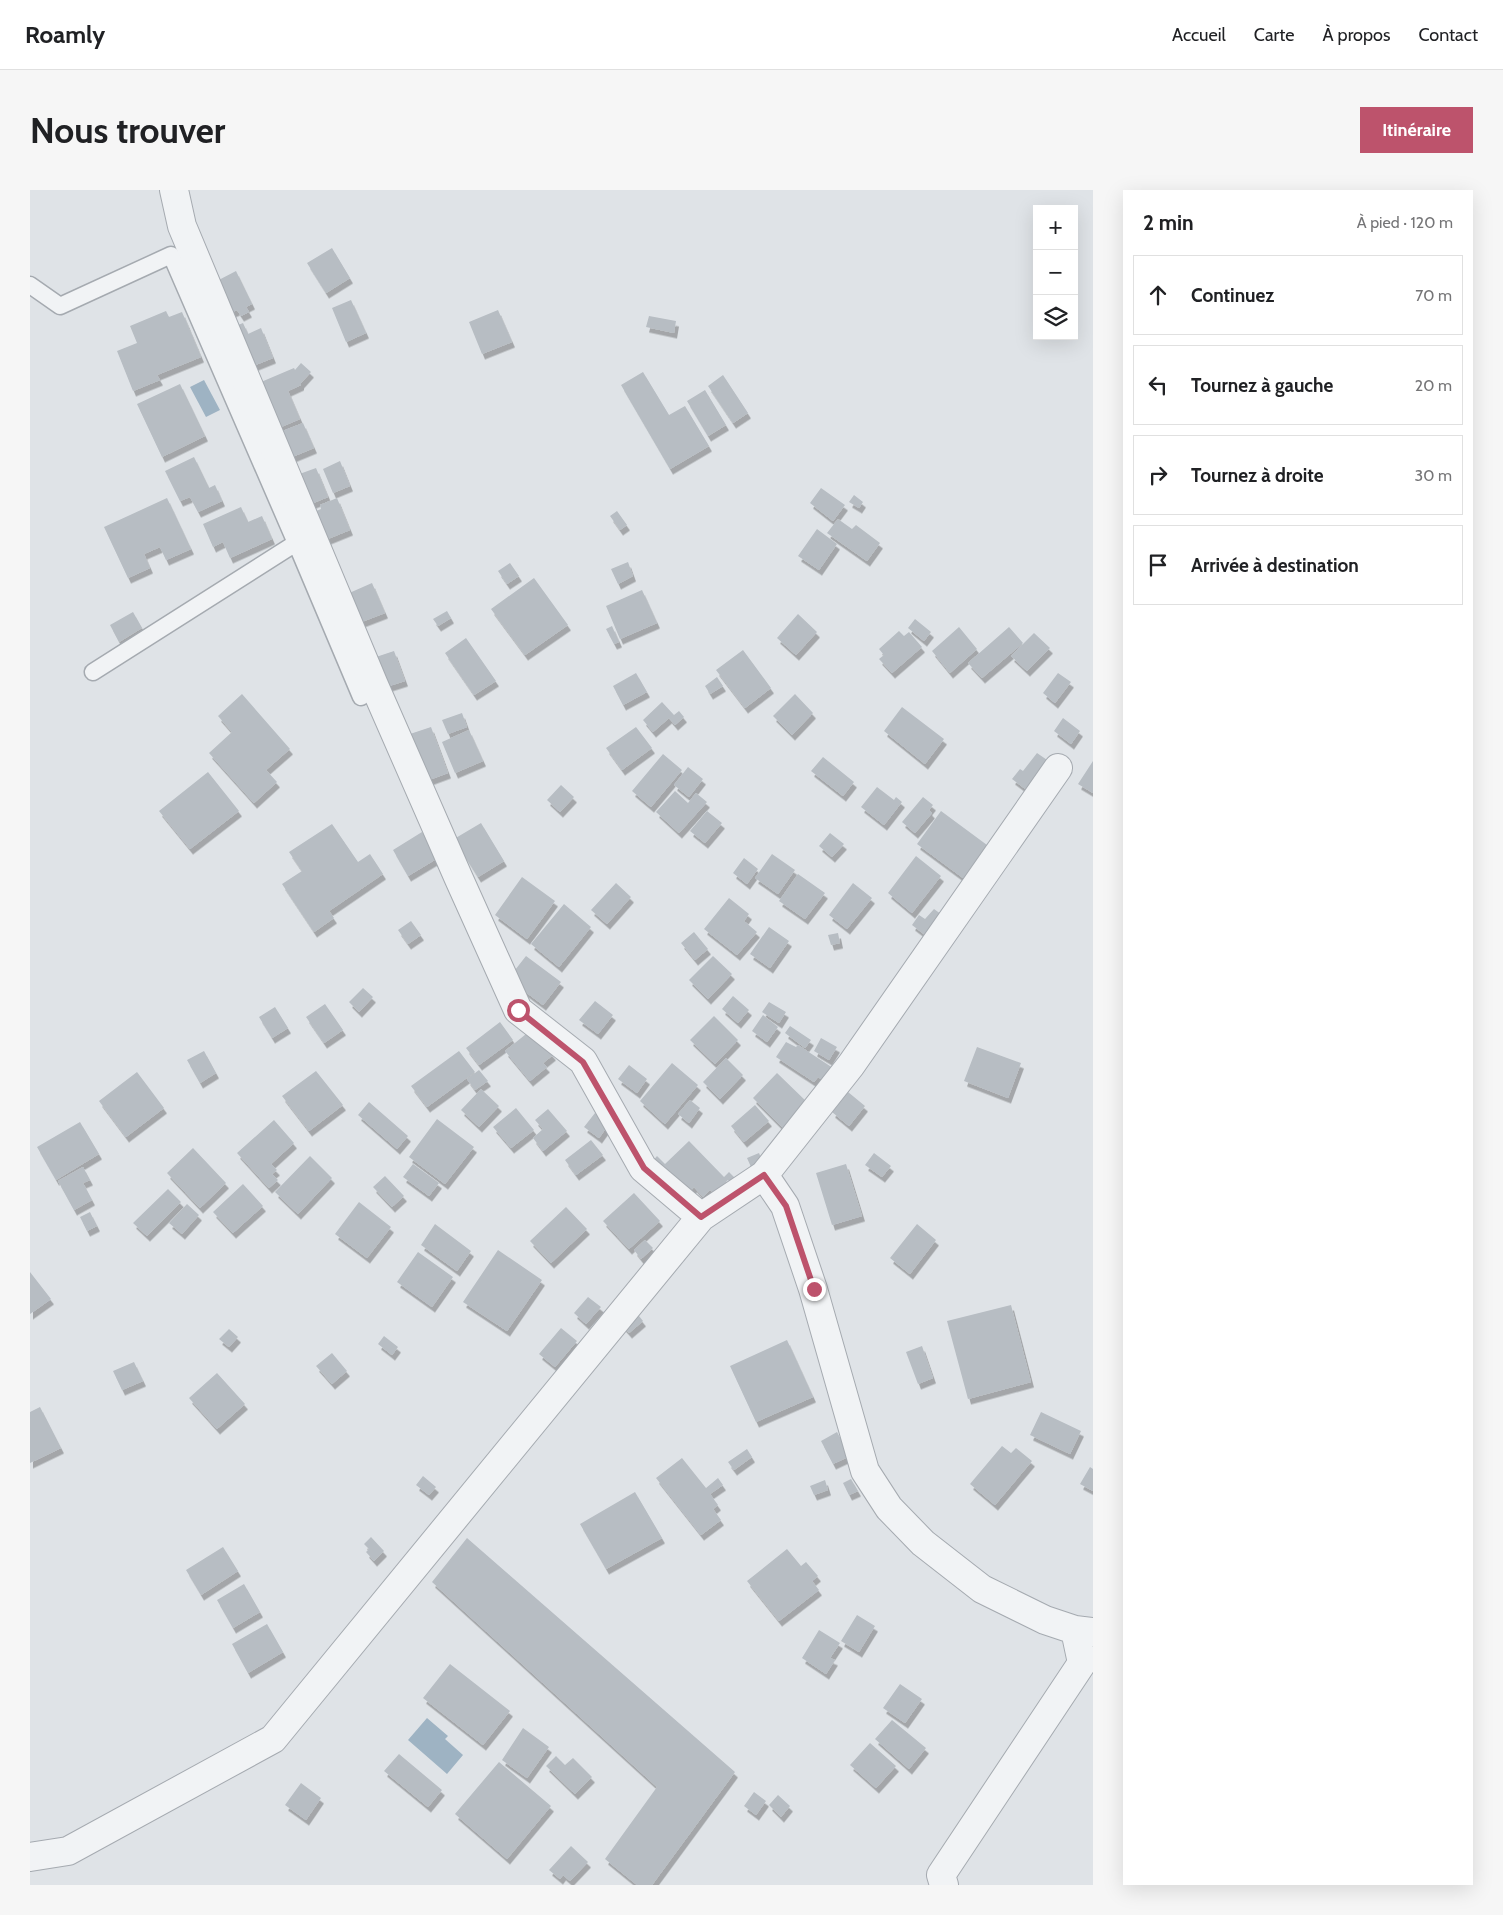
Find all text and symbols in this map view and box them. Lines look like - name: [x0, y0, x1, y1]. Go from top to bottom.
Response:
- text: Roamly: [25, 20, 105, 49]
- text: Accueil: [1172, 24, 1226, 46]
- text: Carte: [1254, 24, 1294, 46]
- text: À propos: [1322, 24, 1390, 46]
- text: Contact: [1418, 24, 1478, 46]
- button: Itinéraire: [1360, 107, 1473, 153]
- text: Nous trouver: [30, 109, 225, 152]
- map controls: [1033, 205, 1078, 340]
- button: +: [1033, 205, 1078, 250]
- text: 2 min: [1143, 210, 1194, 235]
- text: À pied · 120 m: [1357, 213, 1453, 232]
- button: −: [1033, 250, 1078, 295]
- icon: ahead: [1144, 281, 1172, 309]
- text: Continuez: [1191, 284, 1274, 307]
- text: 70 m: [1415, 286, 1452, 305]
- button: layers: [1033, 295, 1078, 340]
- icon: left: [1144, 371, 1172, 399]
- text: Tournez à gauche: [1191, 374, 1333, 397]
- text: 20 m: [1415, 376, 1452, 395]
- icon: right: [1144, 461, 1172, 489]
- text: Tournez à droite: [1191, 464, 1324, 487]
- text: 30 m: [1415, 466, 1452, 485]
- icon: arrive: [1144, 551, 1172, 579]
- text: Arrivée à destination: [1191, 554, 1359, 577]
- route start: [507, 999, 530, 1022]
- route end: [803, 1278, 826, 1301]

